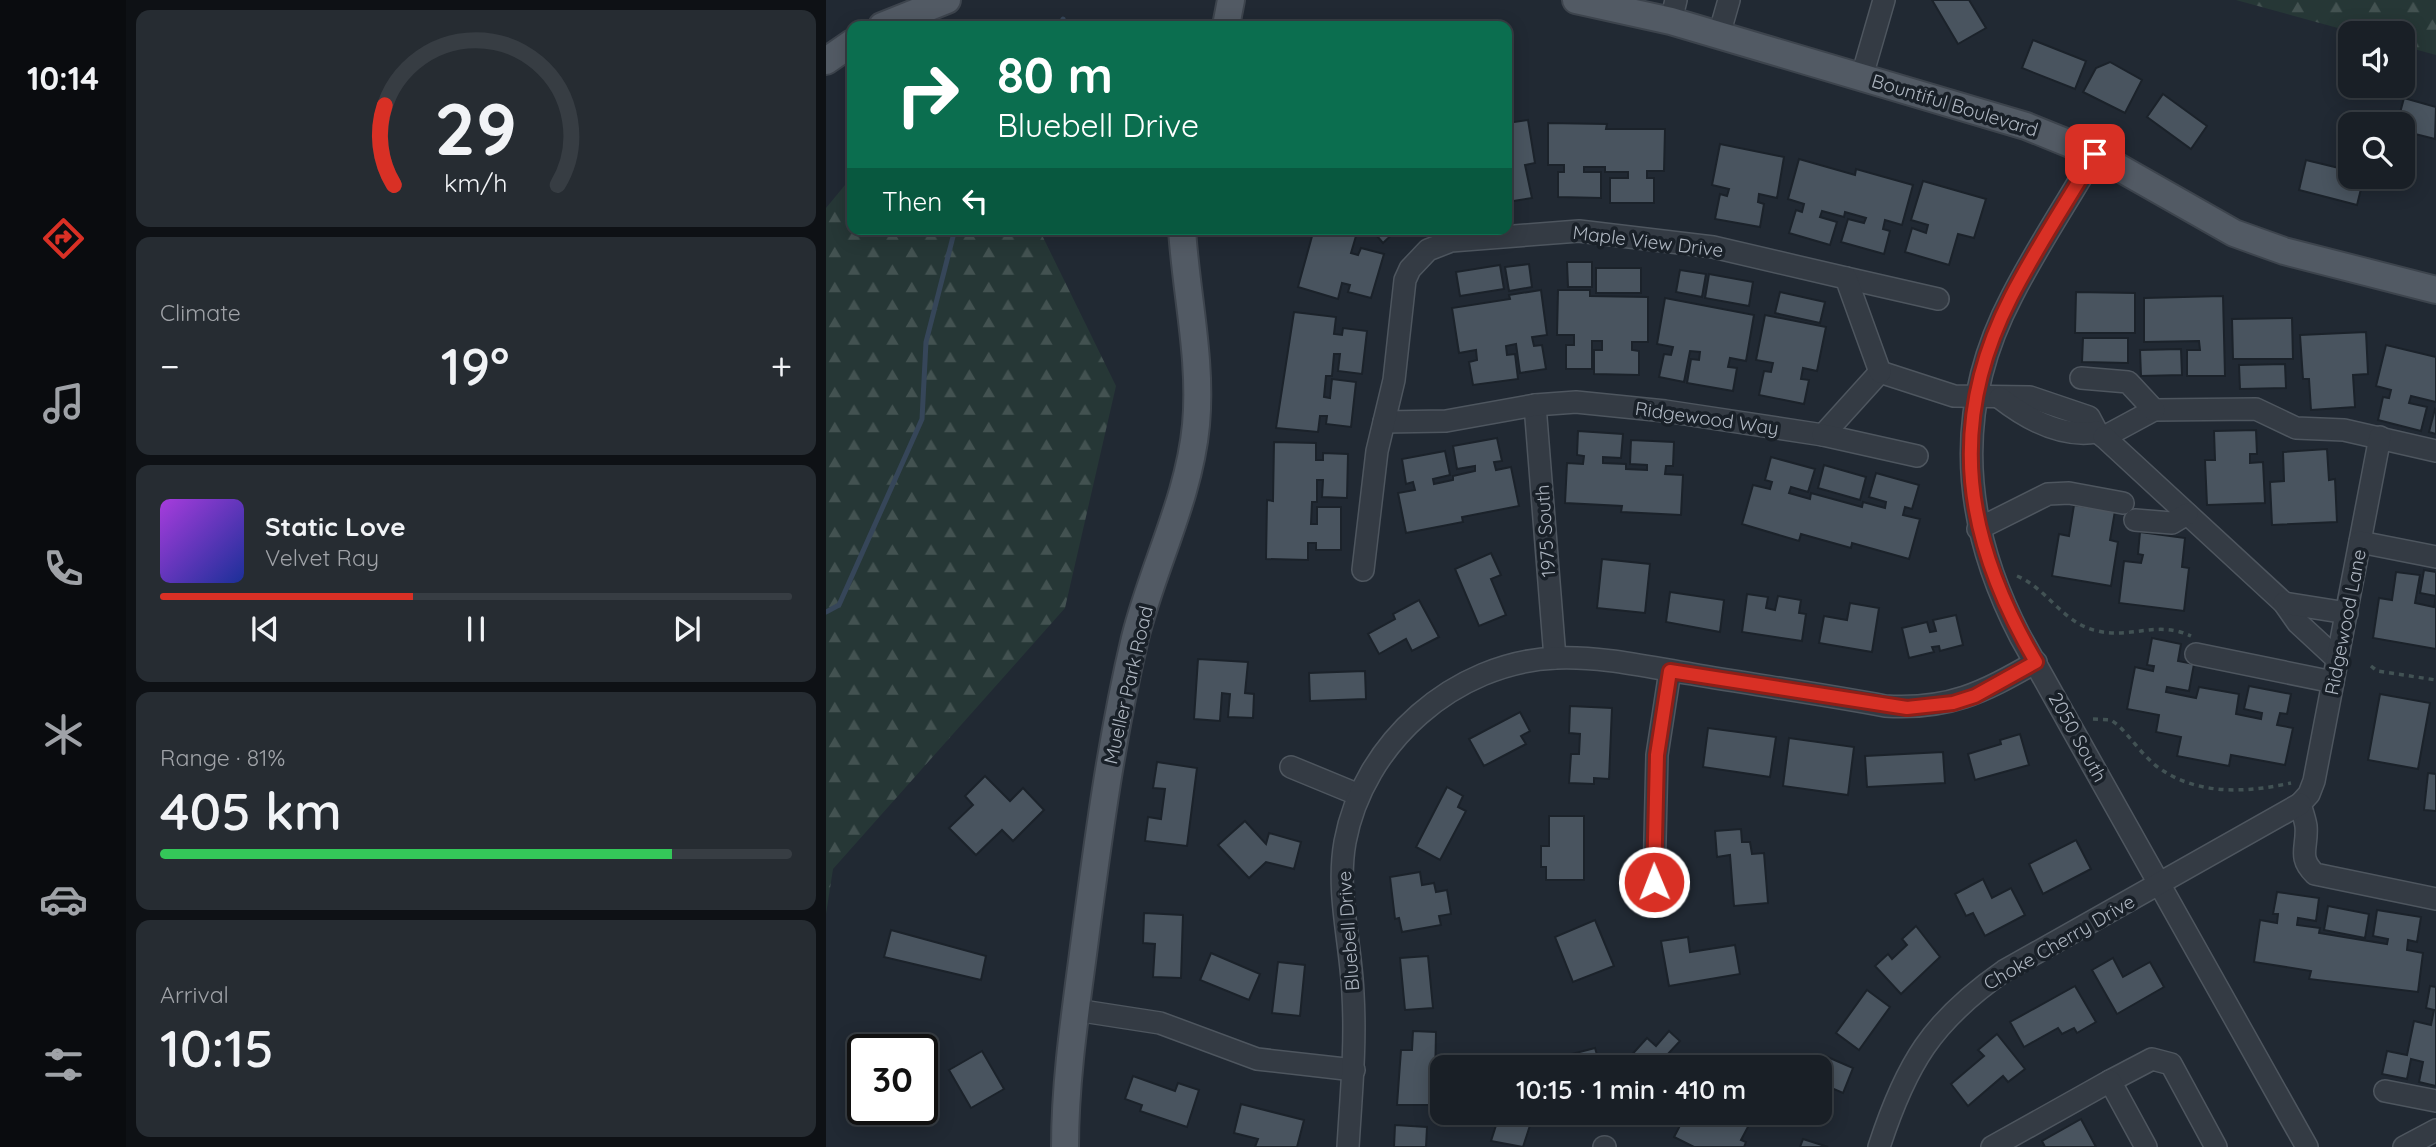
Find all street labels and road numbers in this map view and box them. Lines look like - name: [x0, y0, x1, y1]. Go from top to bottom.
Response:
- street label: Bountiful Boulevard: [1869, 68, 2041, 142]
- street label: Maple View Drive: [1571, 220, 1725, 262]
- street label: Ridgewood Way: [1634, 396, 1780, 440]
- street label: 1975 South: [1530, 484, 1560, 578]
- street label: Ridgewood Lane: [2319, 547, 2371, 697]
- street label: Mueller Park Road: [1098, 604, 1158, 766]
- street label: 2050 South: [2044, 688, 2112, 786]
- street label: Bluebell Drive: [1332, 870, 1364, 992]
- street label: Choke Cherry Drive: [1979, 889, 2139, 995]

